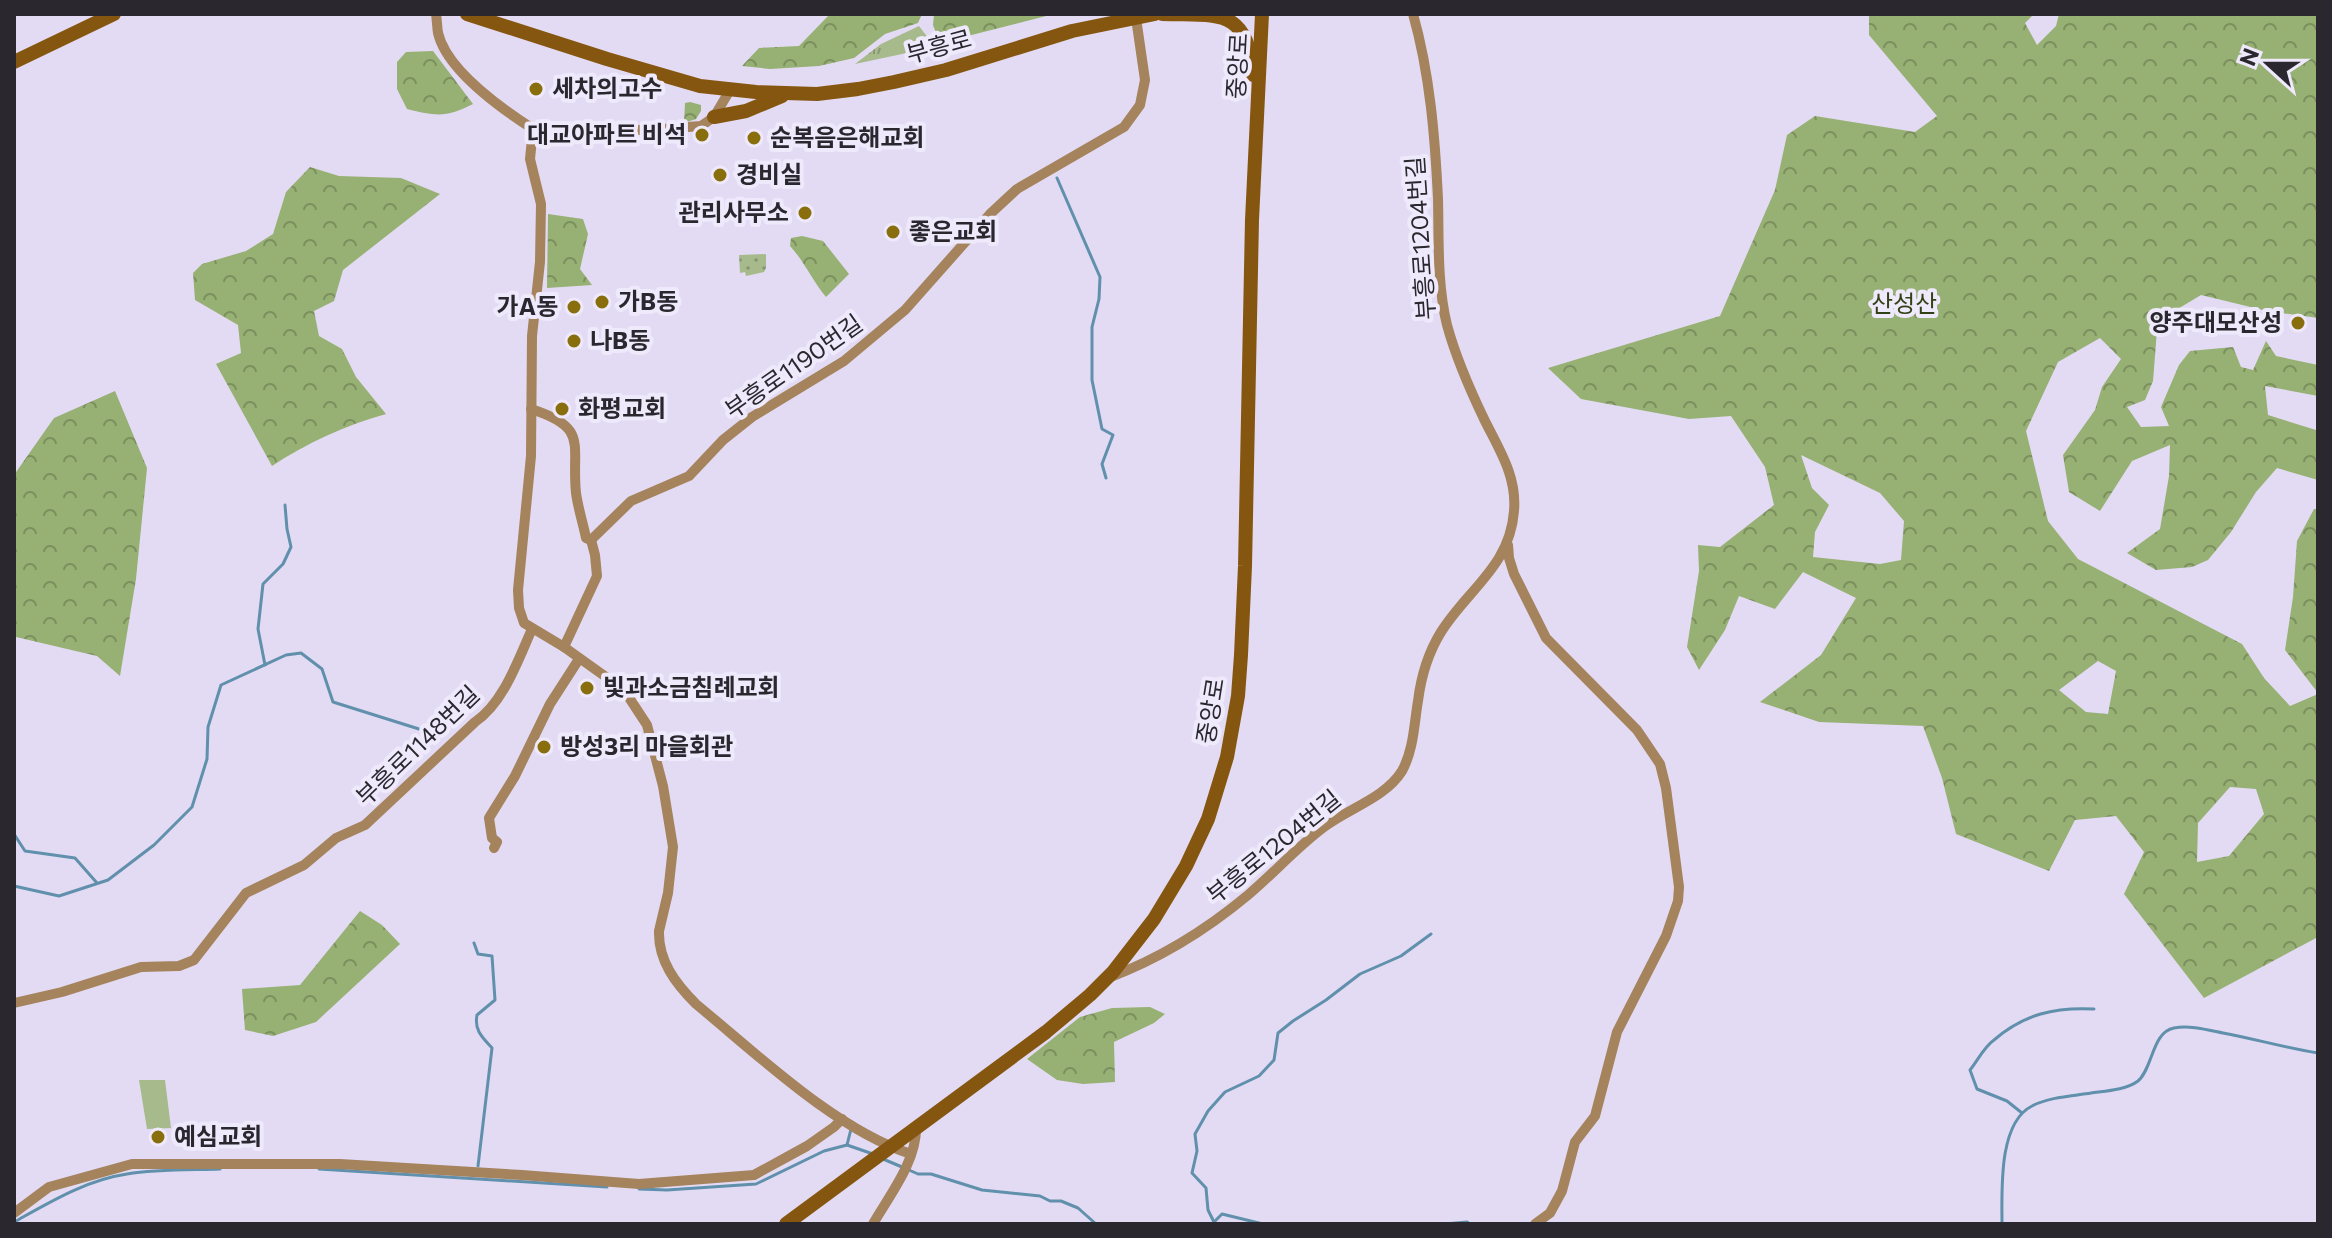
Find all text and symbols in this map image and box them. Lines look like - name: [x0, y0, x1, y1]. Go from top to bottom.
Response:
- street label: 부흥로: [903, 23, 974, 68]
- north arrow: [2228, 24, 2308, 104]
- street label: 중앙로: [1220, 32, 1253, 100]
- text: N: [2233, 44, 2264, 69]
- place label: 세차의고수: [552, 73, 662, 102]
- marker: 세차의고수: [527, 80, 545, 98]
- place label: 대교아파트 비석: [527, 119, 686, 148]
- place label: 순복음은해교회: [770, 122, 925, 151]
- marker: 대교아파트 비석: [693, 126, 711, 144]
- marker: 순복음은해교회: [745, 129, 763, 147]
- street label: 부흥로1204번길: [1399, 155, 1440, 321]
- place label: 경비실: [736, 159, 802, 188]
- marker: 경비실: [711, 166, 729, 184]
- place label: 관리사무소: [679, 197, 789, 226]
- marker: 관리사무소: [796, 204, 814, 222]
- place label: 좋은교회: [909, 216, 997, 245]
- marker: 좋은교회: [884, 223, 902, 241]
- place label: 가B동: [618, 286, 678, 315]
- park label: 산성산: [1871, 288, 1937, 317]
- place label: 가A동: [497, 291, 558, 320]
- marker: 가B동: [593, 293, 611, 311]
- marker: 가A동: [565, 298, 583, 316]
- place label: 양주대모산성: [2150, 307, 2282, 336]
- street label: 부흥로1190번길: [719, 308, 867, 424]
- marker: 양주대모산성: [2289, 314, 2307, 332]
- place label: 나B동: [590, 325, 650, 354]
- marker: 나B동: [565, 332, 583, 350]
- place label: 화평교회: [578, 393, 666, 422]
- marker: 화평교회: [553, 400, 571, 418]
- place label: 빛과소금침례교회: [603, 672, 780, 701]
- street label: 중앙로: [1190, 676, 1229, 746]
- street label: 부흥로1148번길: [349, 679, 485, 811]
- marker: 빛과소금침례교회: [578, 679, 596, 697]
- place label: 방성3리 마을회관: [560, 731, 733, 760]
- marker: 방성3리 마을회관: [535, 738, 553, 756]
- street label: 부흥로1204번길: [1200, 783, 1346, 909]
- place label: 예심교회: [174, 1121, 262, 1150]
- marker: 예심교회: [149, 1128, 167, 1146]

